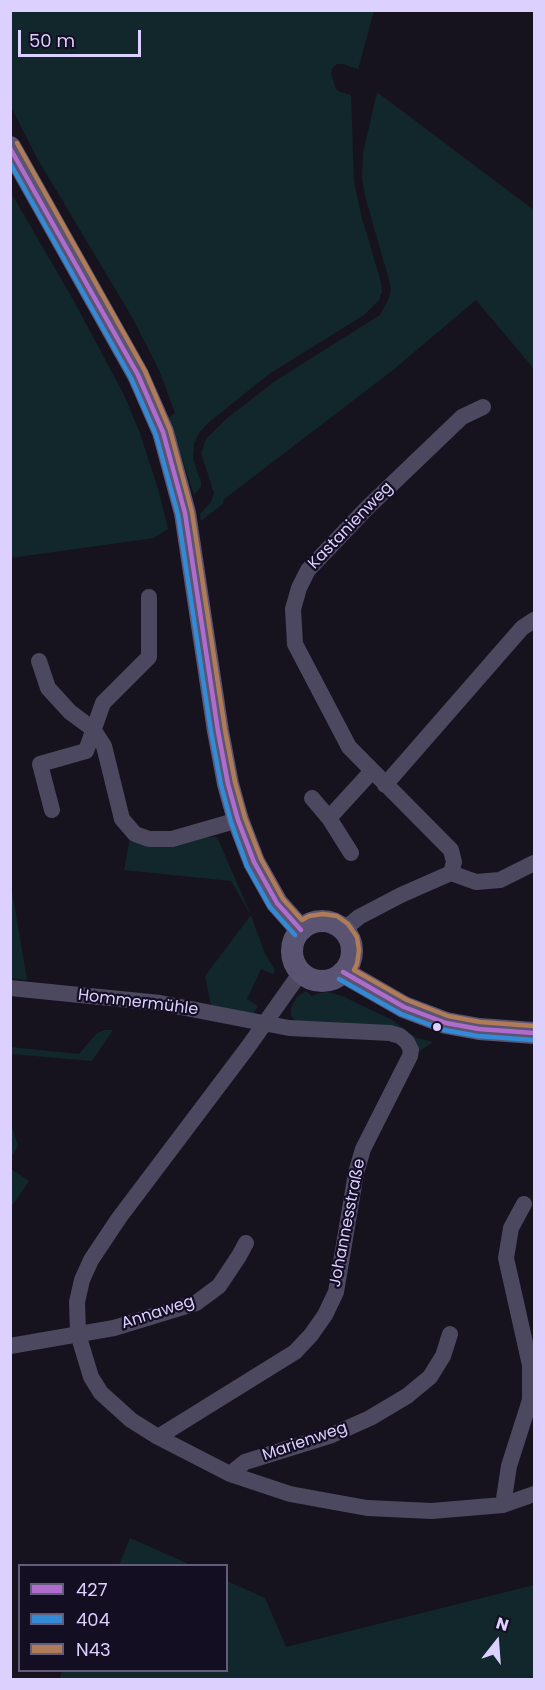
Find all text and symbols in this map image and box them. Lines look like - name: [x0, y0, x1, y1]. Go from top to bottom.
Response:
- scale bar: [21, 18, 144, 56]
- text: 50 m: [29, 28, 75, 53]
- street label: Kastanienweg: [305, 478, 397, 574]
- street label: Hommermühle: [77, 986, 199, 1020]
- unlabelled marker: [431, 1021, 443, 1033]
- street label: Johannesstraße: [326, 1157, 370, 1289]
- street label: Annaweg: [119, 1292, 197, 1334]
- street label: Marienweg: [260, 1419, 350, 1465]
- legend: [18, 1564, 228, 1672]
- text: 427: [76, 1577, 108, 1602]
- text: 404: [76, 1607, 110, 1632]
- north arrow: [467, 1612, 527, 1672]
- text: N: [493, 1612, 512, 1637]
- text: N43: [76, 1637, 111, 1662]

